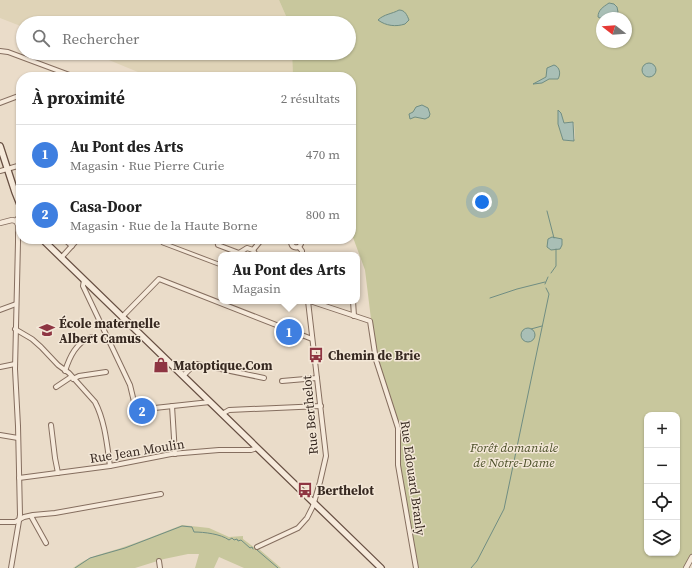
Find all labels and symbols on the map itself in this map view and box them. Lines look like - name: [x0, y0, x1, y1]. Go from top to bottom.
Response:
- north arrow: [596, 12, 632, 48]
- your location: [472, 192, 492, 212]
- place label: École maternelle Albert Camus: [59, 315, 160, 347]
- pin: 1: [276, 317, 302, 347]
- school or university icon: École maternelle Albert Camus: [38, 321, 56, 339]
- bus stop icon: Chemin de Brie: [307, 346, 325, 364]
- place label: Chemin de Brie: [328, 347, 420, 364]
- shop icon: Matoptique.Com: [152, 356, 170, 374]
- place label: Matoptique.Com: [173, 357, 273, 374]
- street label: Rue Berthelot: [298, 374, 322, 455]
- pin: 2: [129, 396, 155, 426]
- street label: Rue Edouard Branly: [397, 419, 430, 537]
- street label: Rue Jean Moulin: [88, 435, 186, 467]
- park label: Forêt domaniale de Notre-Dame: [469, 439, 559, 471]
- bus stop icon: Berthelot: [296, 481, 314, 499]
- place label: Berthelot: [317, 482, 374, 499]

